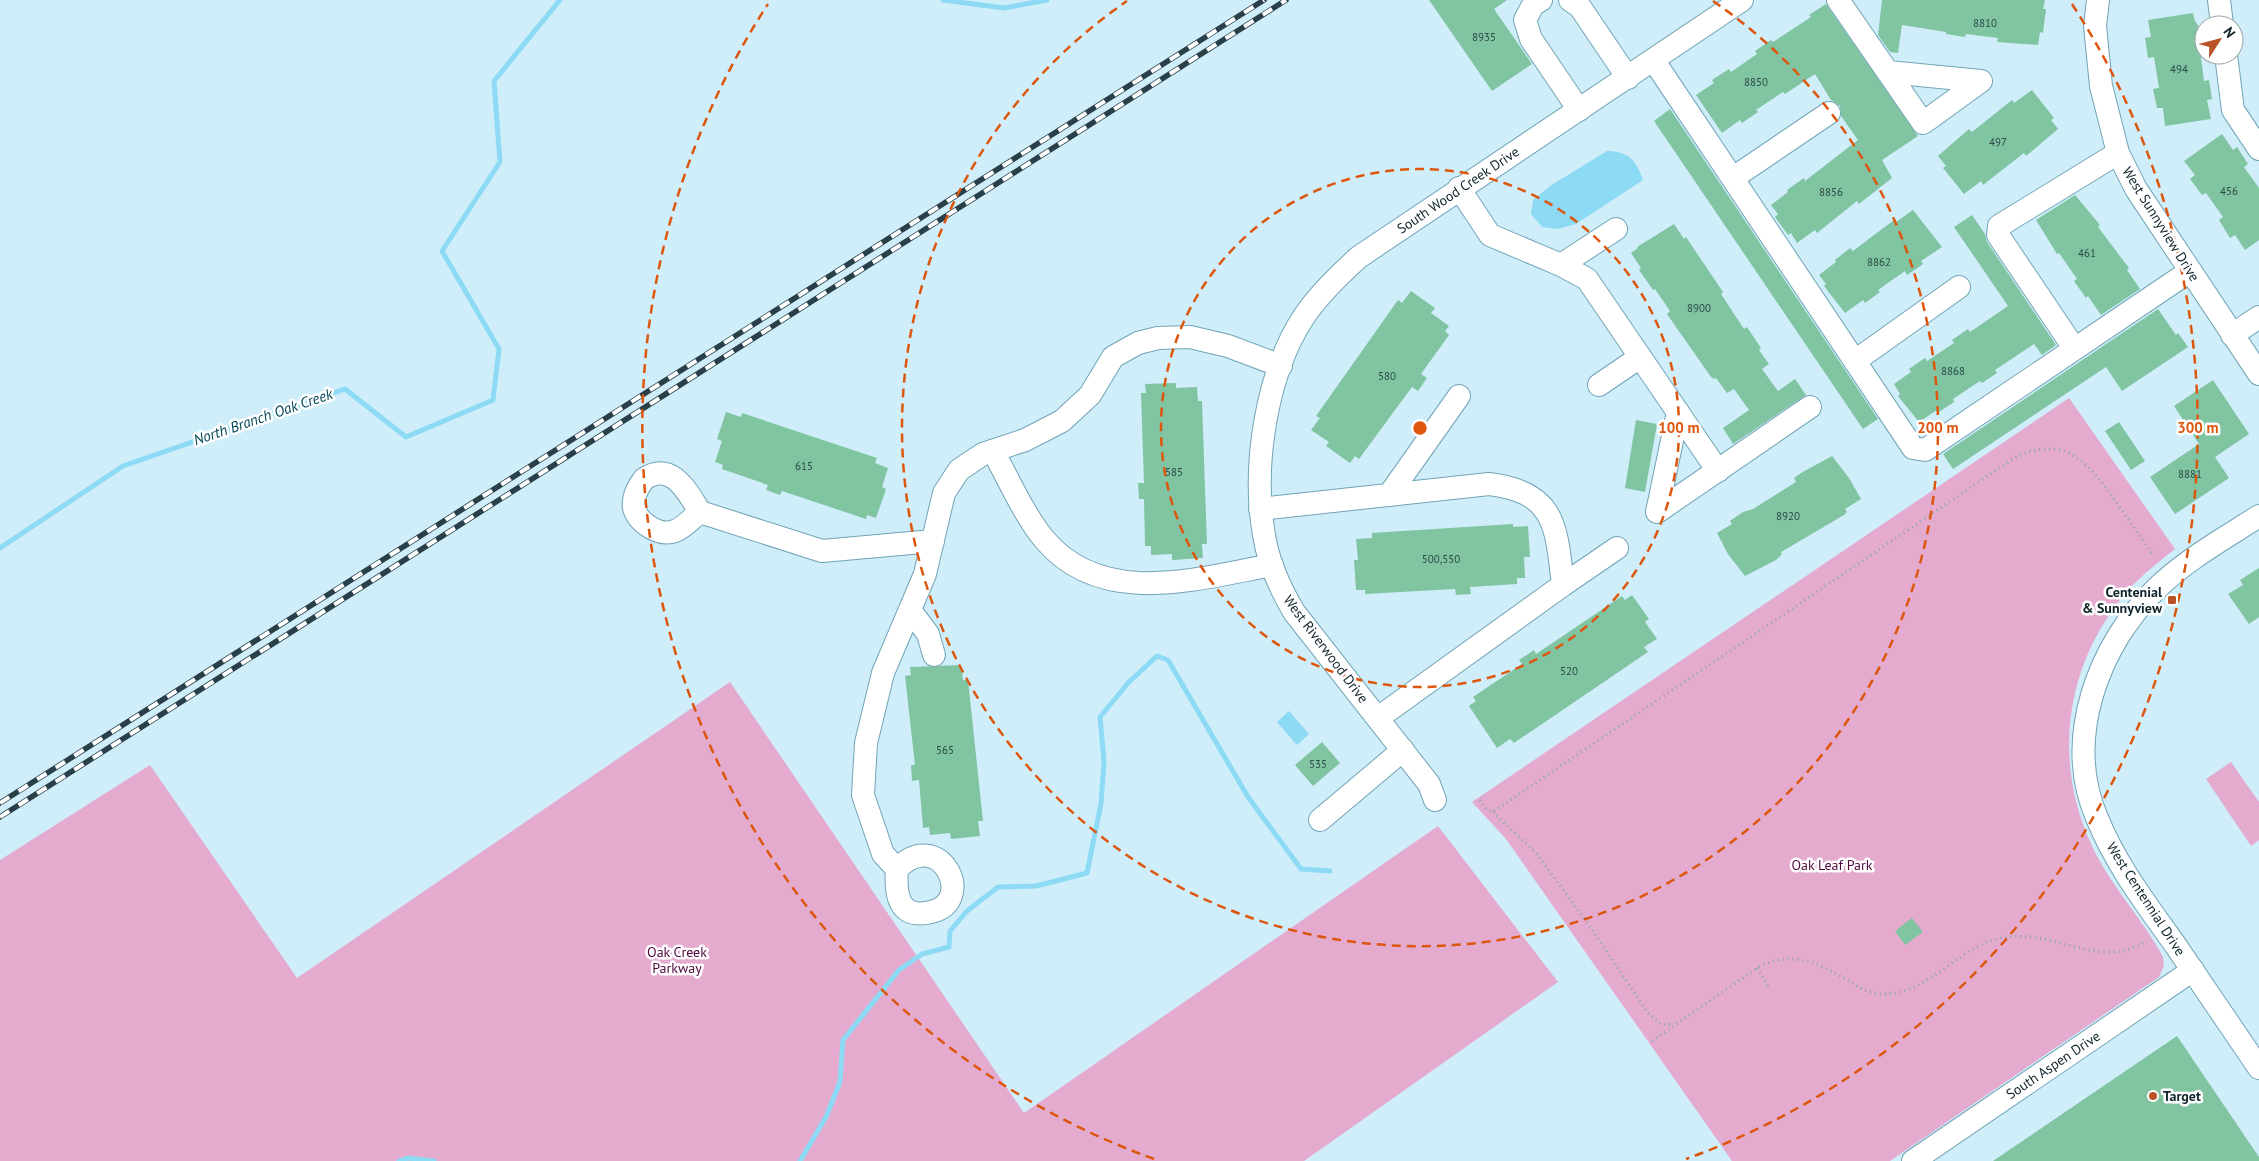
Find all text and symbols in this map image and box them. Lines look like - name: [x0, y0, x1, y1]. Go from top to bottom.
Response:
- north arrow: [2194, 15, 2244, 65]
- house number: 8810: [1973, 16, 1997, 30]
- text: N: [2220, 23, 2240, 41]
- house number: 8935: [1472, 30, 1496, 44]
- house number: 494: [2170, 62, 2188, 76]
- house number: 8850: [1744, 75, 1768, 89]
- house number: 497: [1989, 135, 2007, 149]
- street label: South Wood Creek Drive: [1393, 142, 1523, 238]
- street label: West Sunnyview Drive: [2118, 163, 2204, 285]
- house number: 456: [2220, 184, 2238, 198]
- house number: 8856: [1819, 185, 1843, 199]
- house number: 461: [2078, 246, 2096, 260]
- house number: 8862: [1867, 255, 1891, 269]
- house number: 8900: [1687, 301, 1711, 315]
- house number: 8868: [1941, 364, 1965, 378]
- house number: 580: [1378, 369, 1396, 383]
- water label: North Branch Oak Creek: [191, 383, 336, 449]
- text: 100 m: [1658, 418, 1700, 437]
- text: 200 m: [1917, 418, 1959, 437]
- text: 300 m: [2177, 418, 2219, 437]
- centre of rings: [1411, 419, 1429, 437]
- house number: 615: [795, 459, 813, 473]
- house number: 585: [1165, 465, 1183, 479]
- house number: 8881: [2178, 467, 2202, 481]
- house number: 8920: [1776, 509, 1800, 523]
- house number: 500,550: [1422, 552, 1460, 566]
- place label: Centenial & Sunnyview: [2082, 583, 2163, 617]
- street label: West Riverwood Drive: [1279, 591, 1373, 707]
- marker: Centenial & Sunnyview: [2166, 594, 2178, 606]
- house number: 520: [1560, 664, 1578, 678]
- house number: 565: [936, 743, 954, 757]
- house number: 535: [1309, 757, 1327, 771]
- street label: West Centennial Drive: [2103, 839, 2189, 959]
- park label: Oak Leaf Park: [1792, 856, 1873, 874]
- park label: Oak Creek Parkway: [647, 943, 707, 977]
- street label: South Aspen Drive: [2002, 1027, 2104, 1103]
- place label: Target: [2163, 1087, 2201, 1105]
- marker: Target: [2147, 1090, 2159, 1102]

